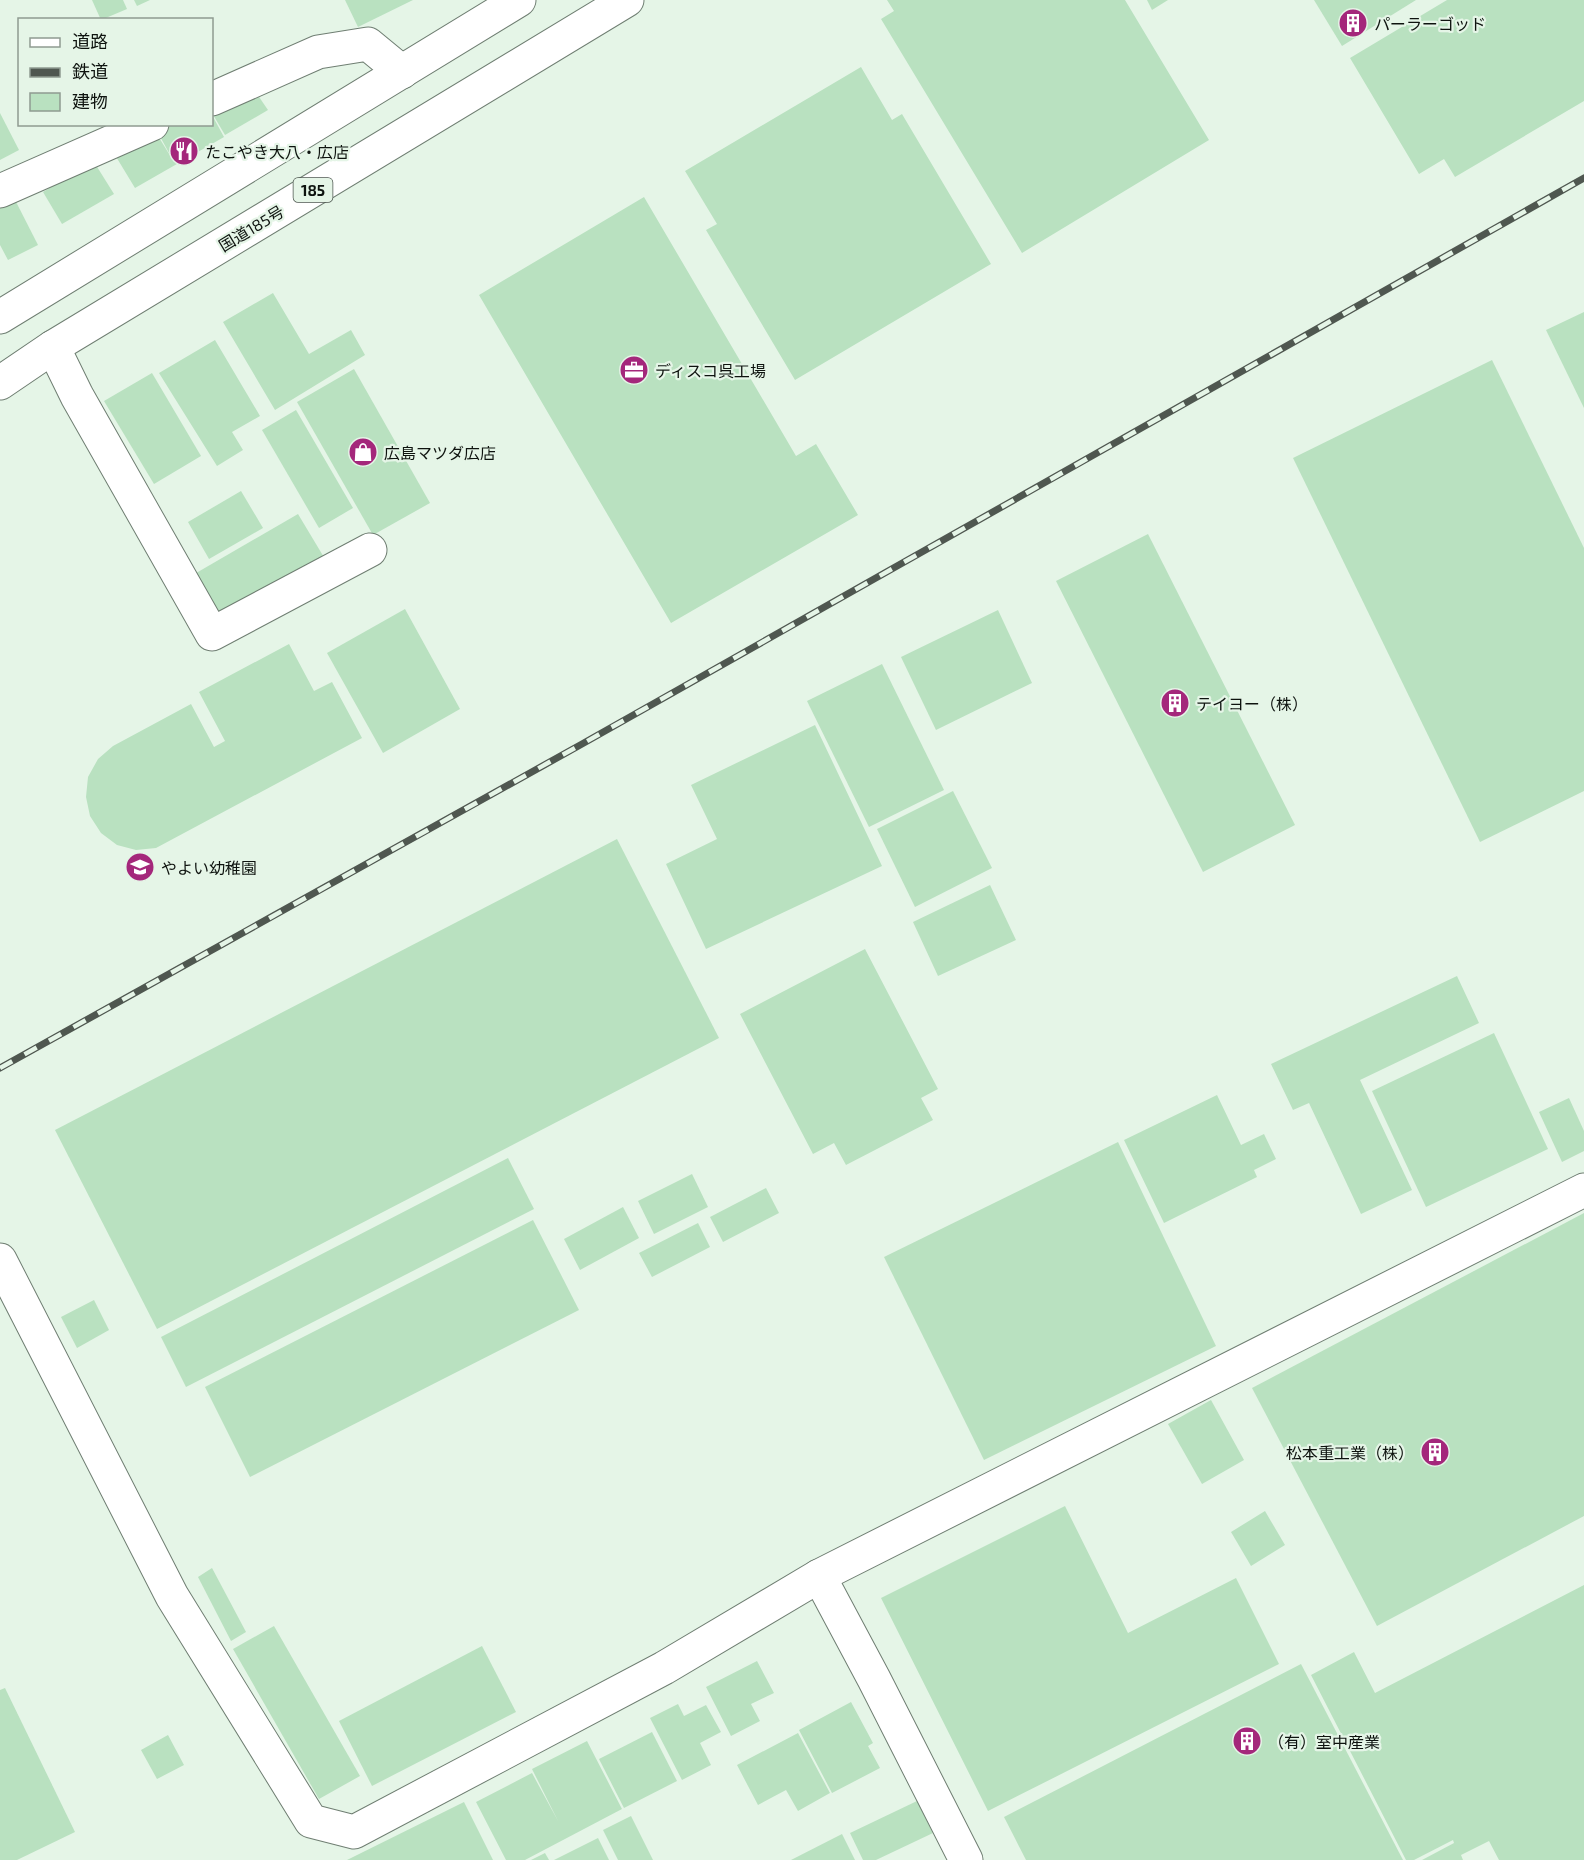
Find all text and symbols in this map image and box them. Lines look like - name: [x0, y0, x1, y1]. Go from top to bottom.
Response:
- building icon: パーラーゴッド: [1337, 7, 1369, 39]
- place label: パーラーゴッド: [1374, 14, 1486, 33]
- legend: [18, 18, 213, 126]
- text: 道路: [72, 30, 108, 52]
- text: 鉄道: [72, 60, 108, 82]
- text: 建物: [72, 90, 108, 112]
- restaurant icon: たこやき大八・広店: [168, 135, 200, 167]
- place label: たこやき大八・広店: [205, 142, 349, 161]
- road number: 185: [294, 178, 332, 202]
- street label: 国道185号: [215, 201, 287, 255]
- office icon: ディスコ呉工場: [618, 354, 650, 386]
- place label: ディスコ呉工場: [655, 361, 766, 380]
- shop icon: 広島マツダ広店: [347, 436, 379, 468]
- place label: 広島マツダ広店: [384, 443, 496, 462]
- building icon: テイヨー（株）: [1159, 687, 1191, 719]
- place label: テイヨー（株）: [1196, 694, 1308, 713]
- school or university icon: やよい幼稚園: [124, 851, 156, 883]
- place label: やよい幼稚園: [161, 858, 257, 877]
- building icon: 松本重工業（株）: [1419, 1436, 1451, 1468]
- place label: 松本重工業（株）: [1286, 1443, 1414, 1462]
- building icon: （有）室中産業: [1231, 1725, 1263, 1757]
- place label: （有）室中産業: [1268, 1732, 1380, 1751]

